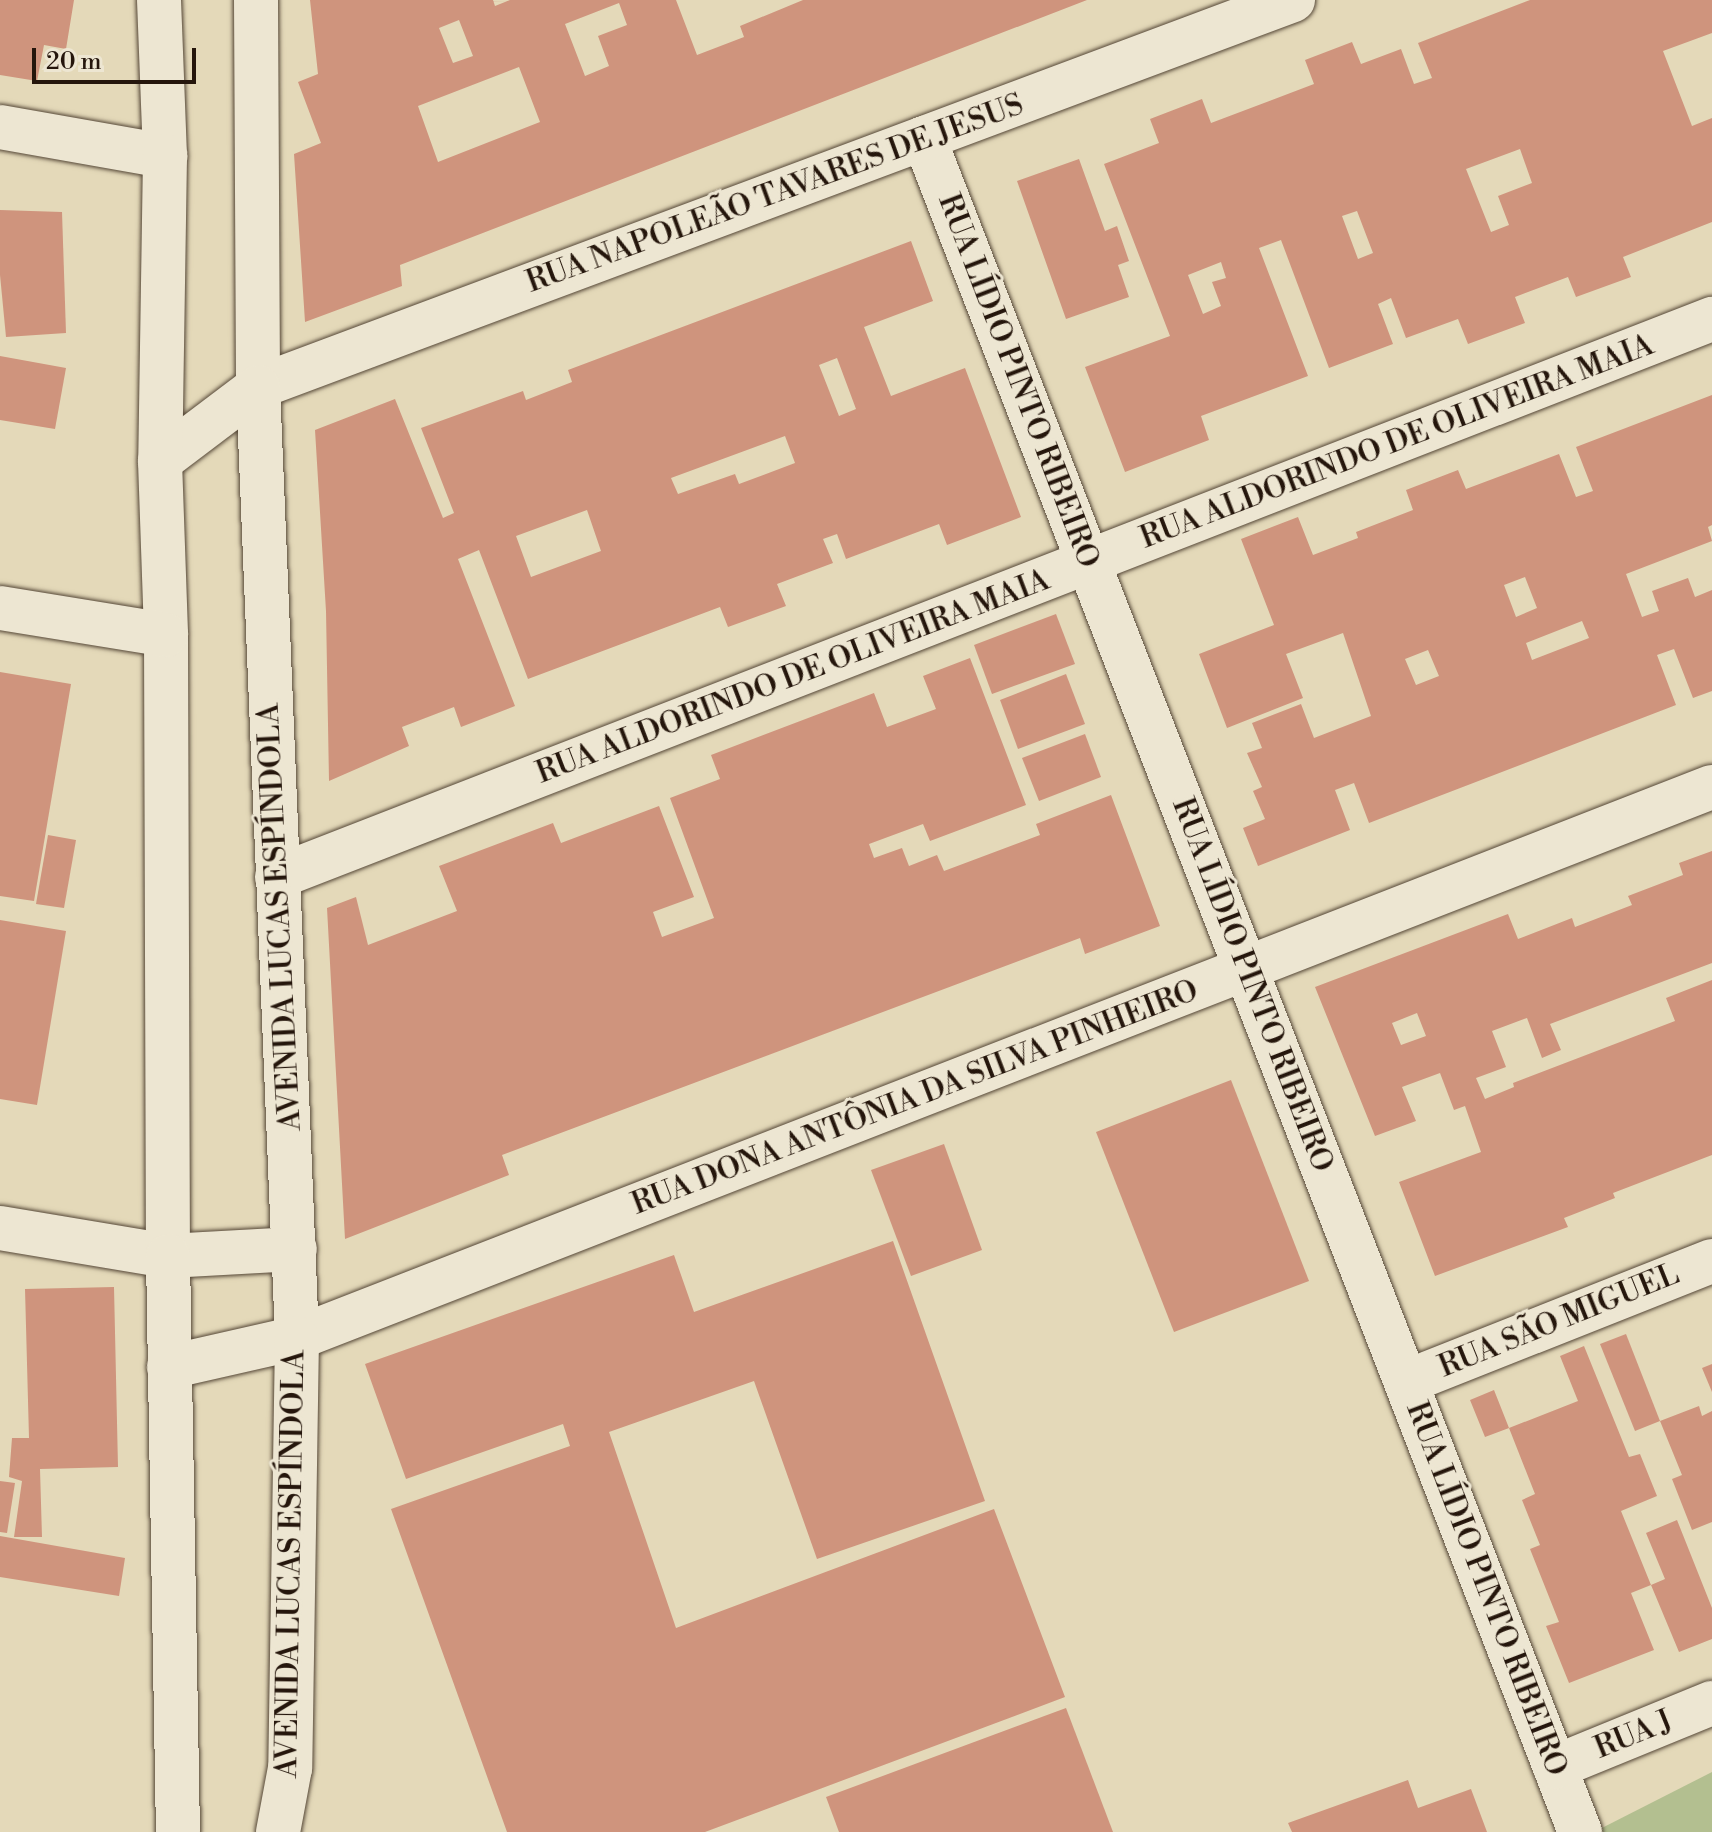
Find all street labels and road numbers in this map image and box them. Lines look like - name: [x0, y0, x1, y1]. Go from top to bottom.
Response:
- street label: RUA NAPOLEÃO TAVARES DE JESUS: [522, 87, 1028, 301]
- street label: RUA LÍDIO PINTO RIBEIRO: [930, 189, 1106, 573]
- street label: RUA ALDORINDO DE OLIVEIRA MAIA: [1135, 327, 1659, 557]
- street label: RUA ALDORINDO DE OLIVEIRA MAIA: [531, 562, 1055, 792]
- street label: AVENIDA LUCAS ESPÍNDOLA: [251, 702, 309, 1132]
- street label: RUA LÍDIO PINTO RIBEIRO: [1164, 793, 1340, 1177]
- street label: RUA DONA ANTÔNIA DA SILVA PINHEIRO: [627, 973, 1203, 1223]
- street label: RUA SÃO MIGUEL: [1434, 1256, 1684, 1386]
- street label: AVENIDA LUCAS ESPÍNDOLA: [269, 1350, 313, 1778]
- street label: RUA LÍDIO PINTO RIBEIRO: [1398, 1397, 1574, 1781]
- street label: RUA J: [1589, 1703, 1679, 1767]

